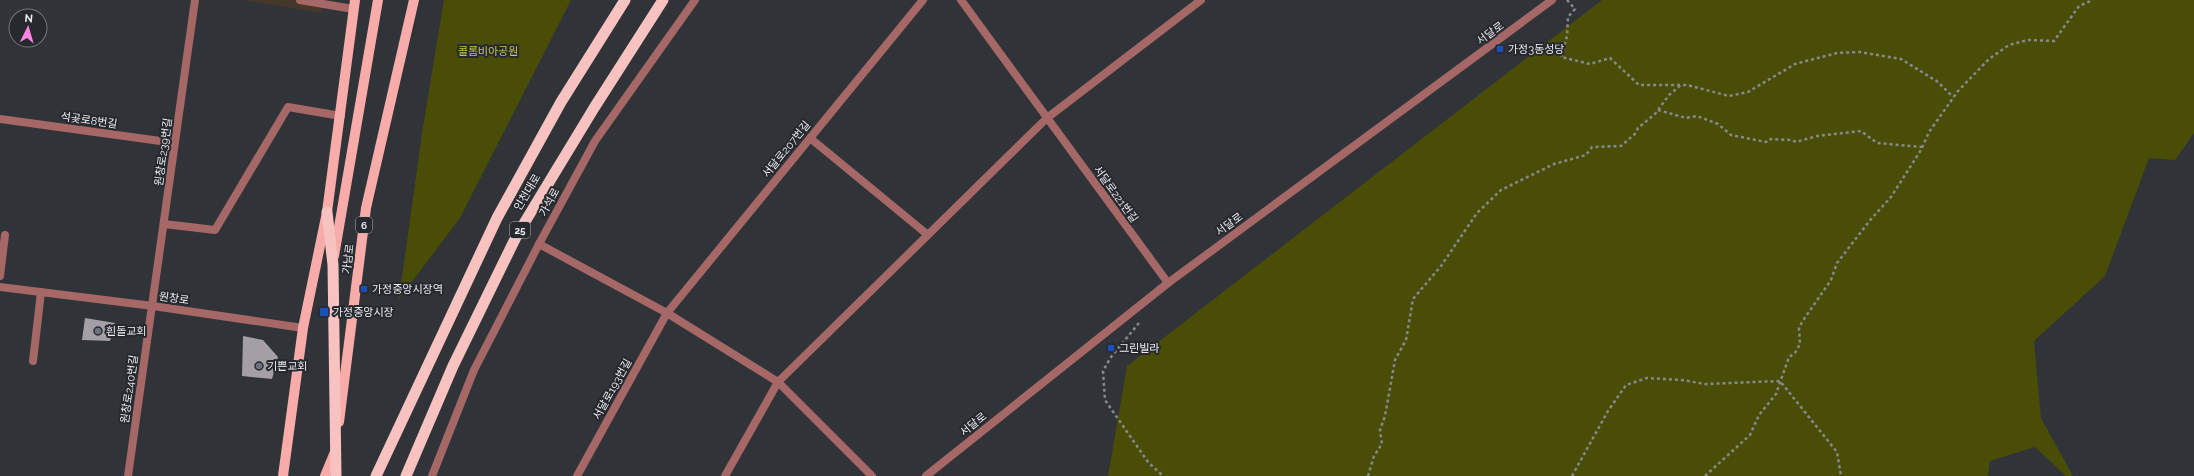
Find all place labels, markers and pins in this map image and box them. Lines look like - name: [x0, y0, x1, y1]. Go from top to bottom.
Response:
- place label: 가정3동성당: [1508, 43, 1564, 56]
- marker: 가정3동성당: [1495, 44, 1505, 54]
- place label: 가정중앙시장역: [372, 283, 443, 296]
- marker: 가정중앙시장역: [359, 284, 369, 294]
- marker: 가정중앙시장: [318, 306, 330, 318]
- place label: 가정중앙시장: [333, 306, 394, 319]
- place label: 흰돌교회: [106, 325, 146, 338]
- marker: 흰돌교회: [93, 326, 103, 336]
- place label: 그린빌라: [1119, 342, 1159, 355]
- marker: 그린빌라: [1106, 343, 1116, 353]
- place label: 기쁜교회: [267, 360, 307, 373]
- marker: 기쁜교회: [254, 361, 264, 371]

